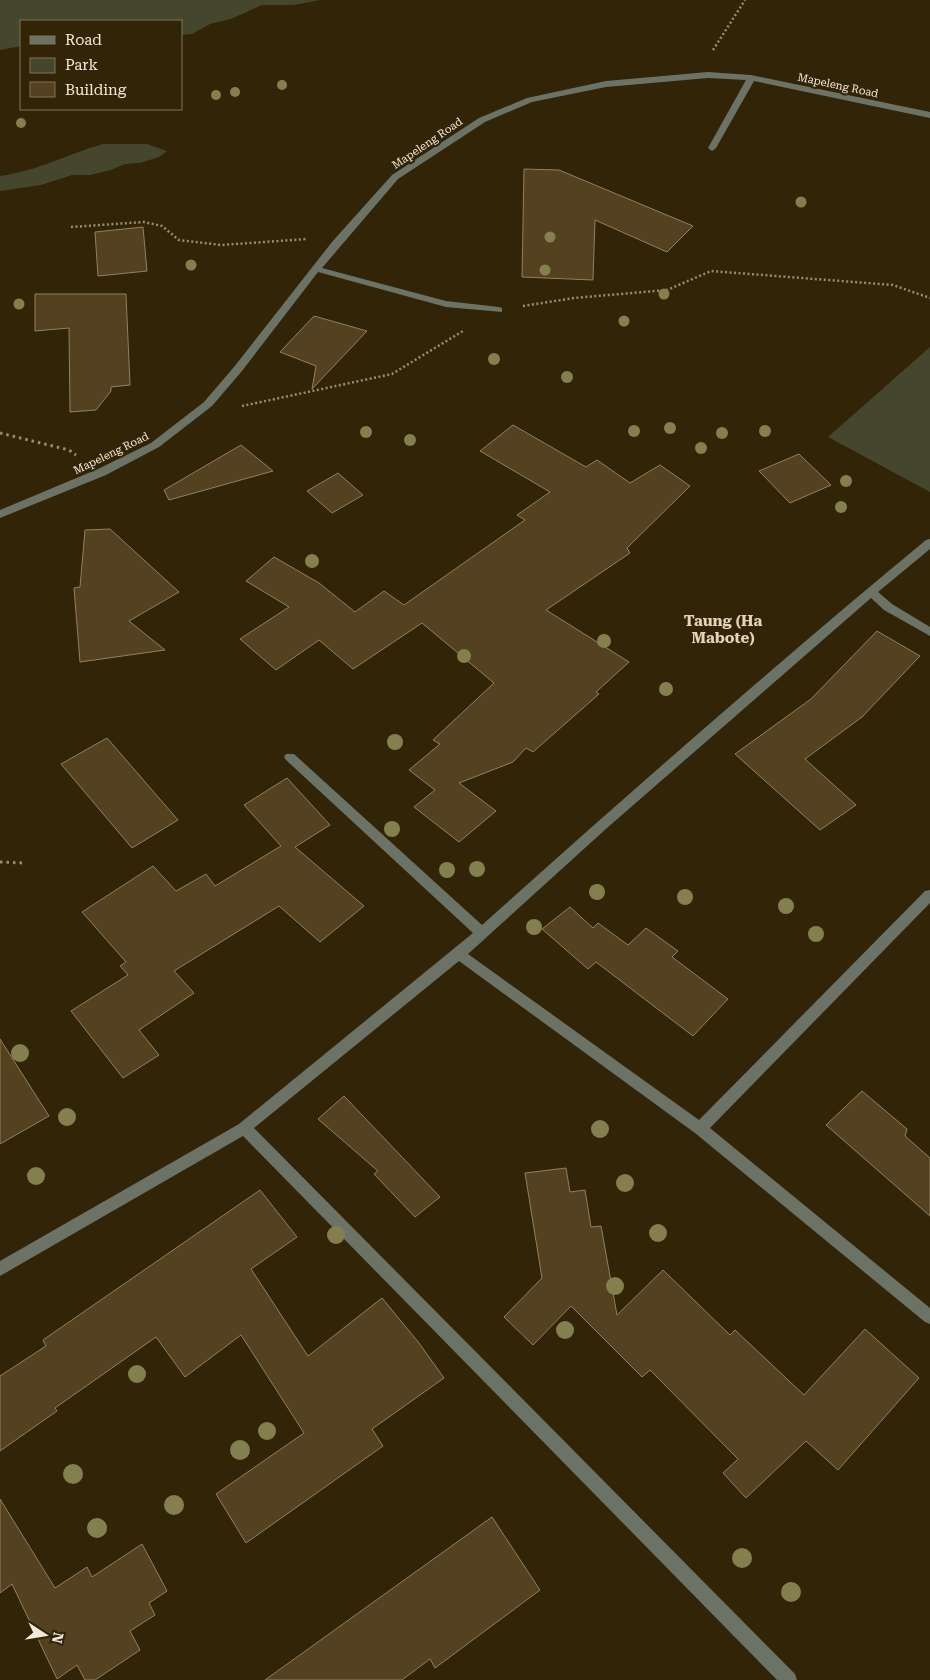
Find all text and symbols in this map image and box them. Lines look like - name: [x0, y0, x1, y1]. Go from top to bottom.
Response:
- legend: [20, 20, 182, 110]
- text: Road: [65, 31, 102, 49]
- text: Park: [65, 56, 99, 74]
- street label: Mapeleng Road: [796, 71, 879, 100]
- text: Building: [65, 81, 127, 99]
- street label: Mapeleng Road: [390, 115, 465, 172]
- street label: Mapeleng Road: [71, 430, 151, 477]
- district label: Taung (Ha Mabote): [684, 612, 762, 647]
- north arrow: [20, 1610, 70, 1660]
- text: N: [49, 1631, 67, 1645]

